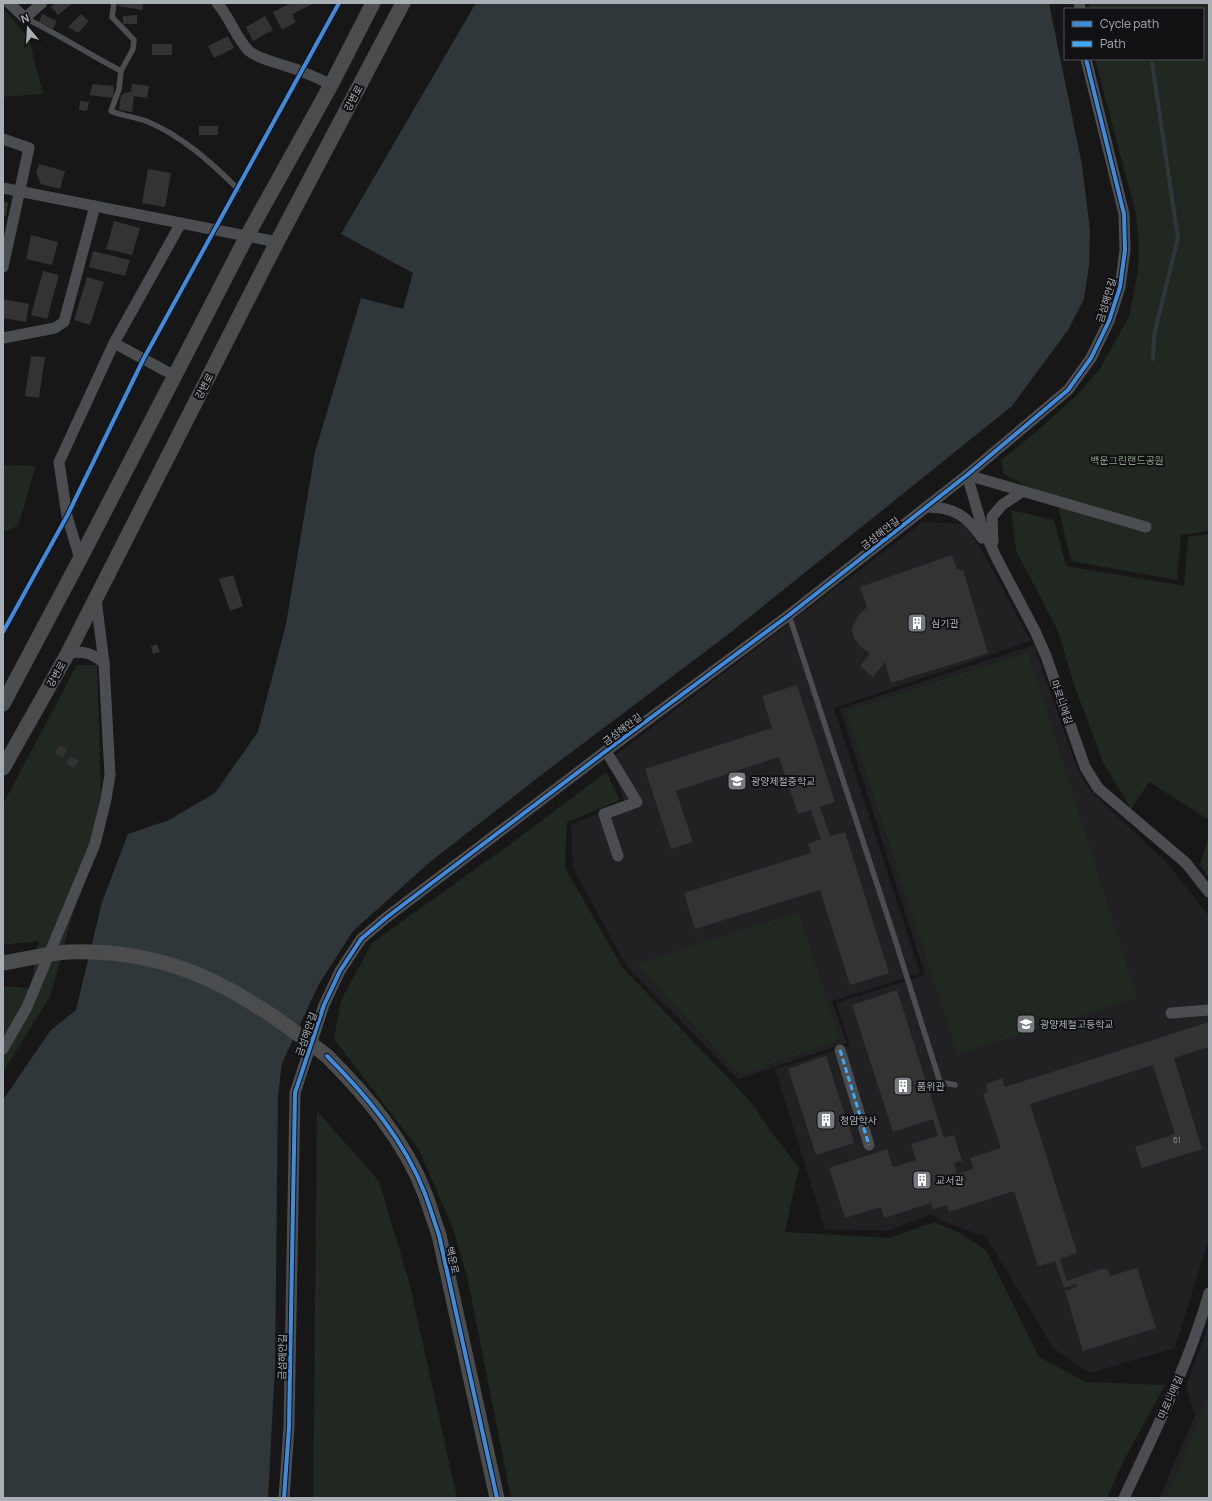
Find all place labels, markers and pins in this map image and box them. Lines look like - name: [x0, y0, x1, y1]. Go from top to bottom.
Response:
- building icon: 심기관: [906, 612, 928, 634]
- place label: 심기관: [931, 616, 959, 630]
- school or university icon: 광양제철중학교: [726, 770, 748, 792]
- place label: 광양제철중학교: [751, 774, 815, 788]
- school or university icon: 광양제철고등학교: [1015, 1013, 1037, 1035]
- place label: 광양제철고등학교: [1040, 1017, 1114, 1031]
- building icon: 품위관: [892, 1075, 914, 1097]
- place label: 품위관: [917, 1079, 945, 1093]
- building icon: 청암학사: [815, 1109, 837, 1131]
- place label: 청암학사: [840, 1113, 878, 1127]
- building icon: 교서관: [911, 1169, 933, 1191]
- place label: 교서관: [936, 1173, 964, 1187]

